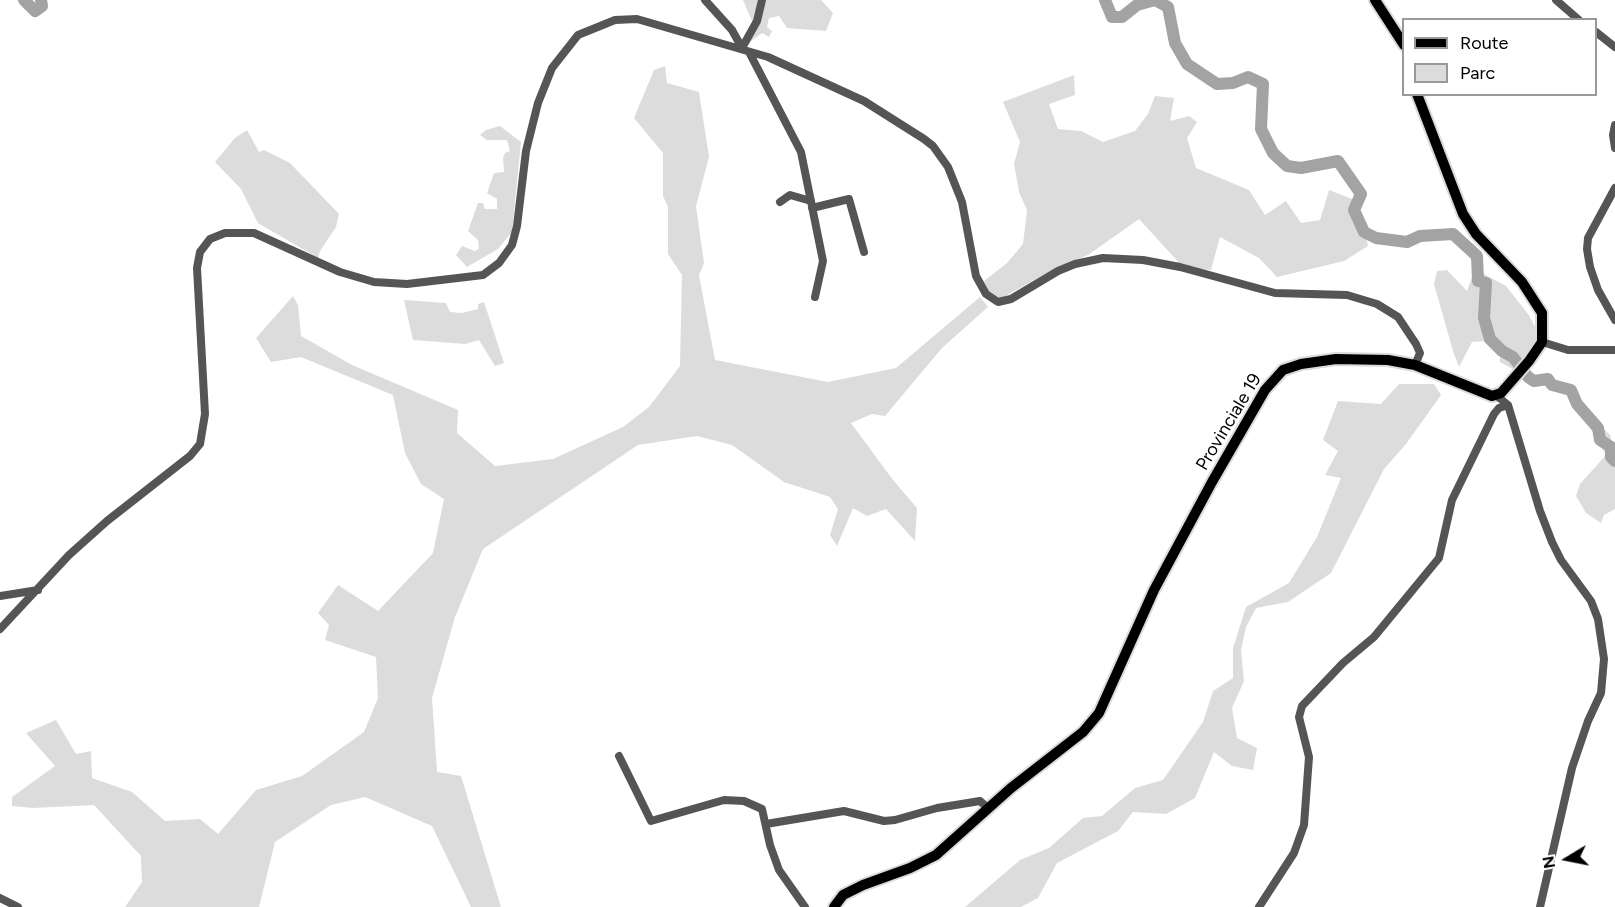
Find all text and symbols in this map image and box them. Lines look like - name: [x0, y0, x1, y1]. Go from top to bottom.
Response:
- legend: [1402, 18, 1597, 96]
- text: Route: [1460, 32, 1508, 54]
- text: Parc: [1460, 62, 1495, 84]
- street label: Provinciale 19: [1192, 370, 1266, 474]
- north arrow: [1537, 829, 1597, 889]
- text: N: [1538, 854, 1559, 870]

